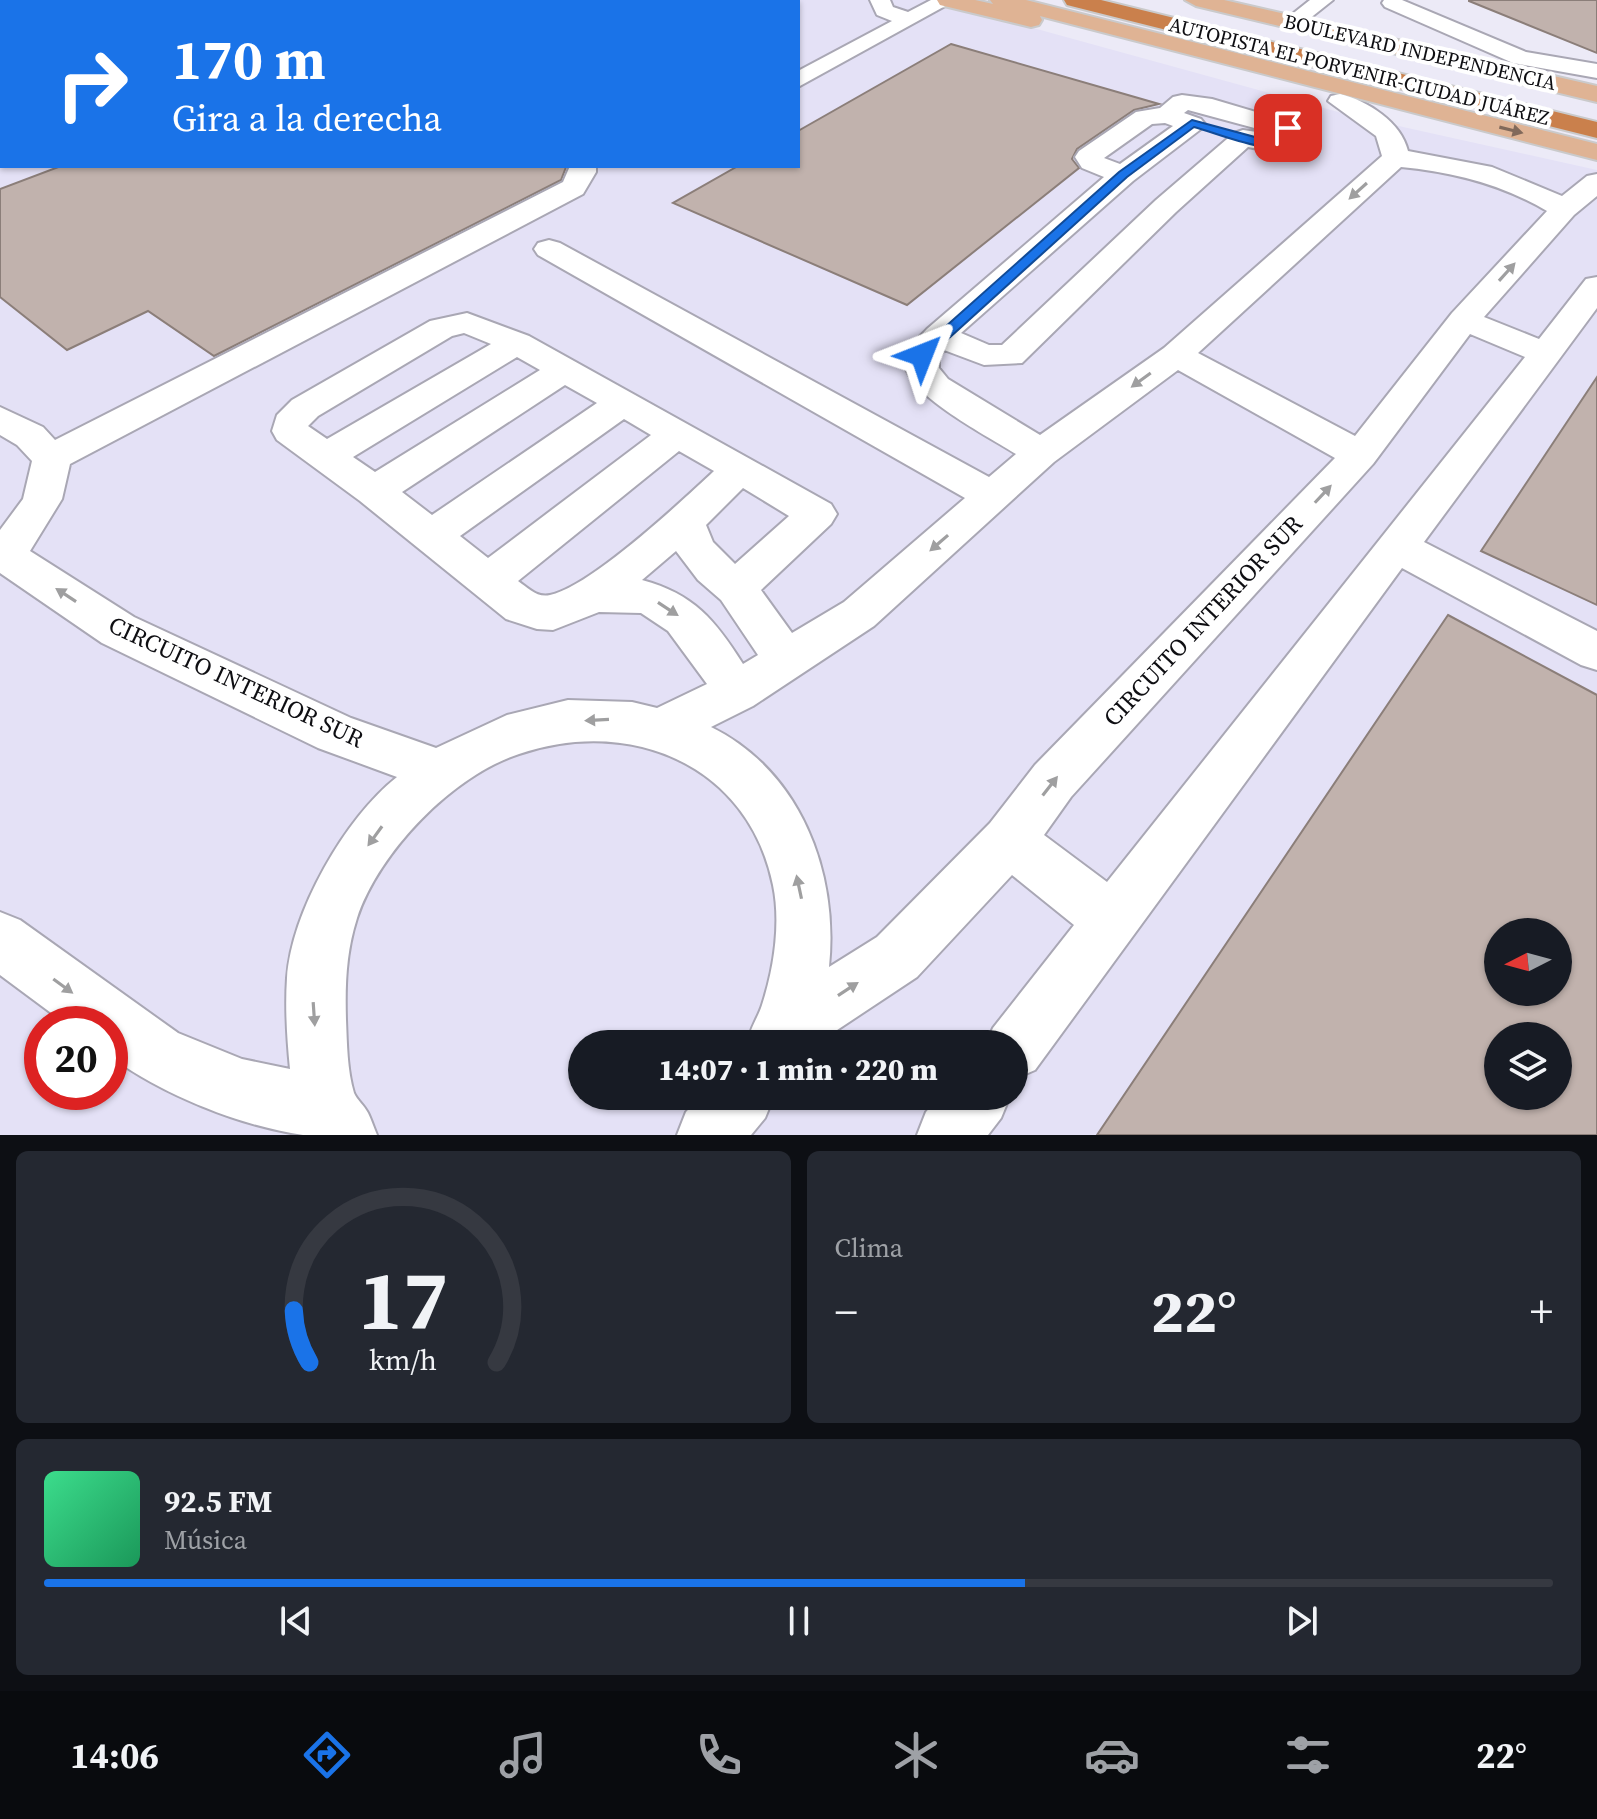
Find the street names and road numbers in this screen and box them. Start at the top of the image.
street label: BOULEVARD INDEPENDENCIA [1281,7,1560,97]
street label: AUTOPISTA EL PORVENIR-CIUDAD JUÁREZ [1166,10,1552,132]
street label: CIRCUITO INTERIOR SUR [1096,507,1310,734]
street label: CIRCUITO INTERIOR SUR [103,608,370,755]

